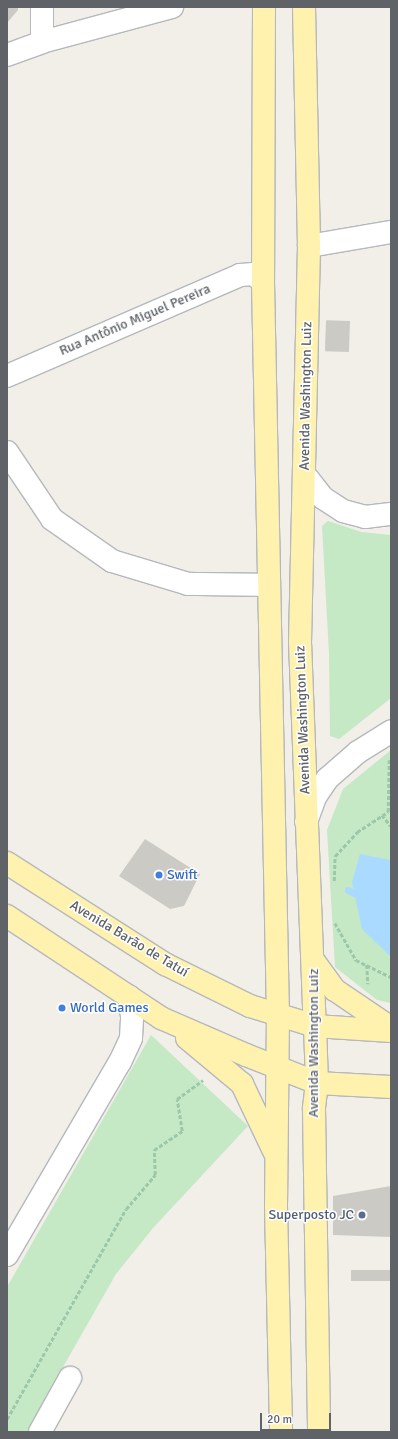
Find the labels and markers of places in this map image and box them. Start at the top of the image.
place label: Swift [167,867,198,883]
marker: Swift [154,870,164,880]
place label: World Games [70,1000,149,1016]
marker: World Games [57,1003,67,1013]
place label: Superposto JC [268,1207,354,1223]
marker: Superposto JC [357,1210,367,1220]

